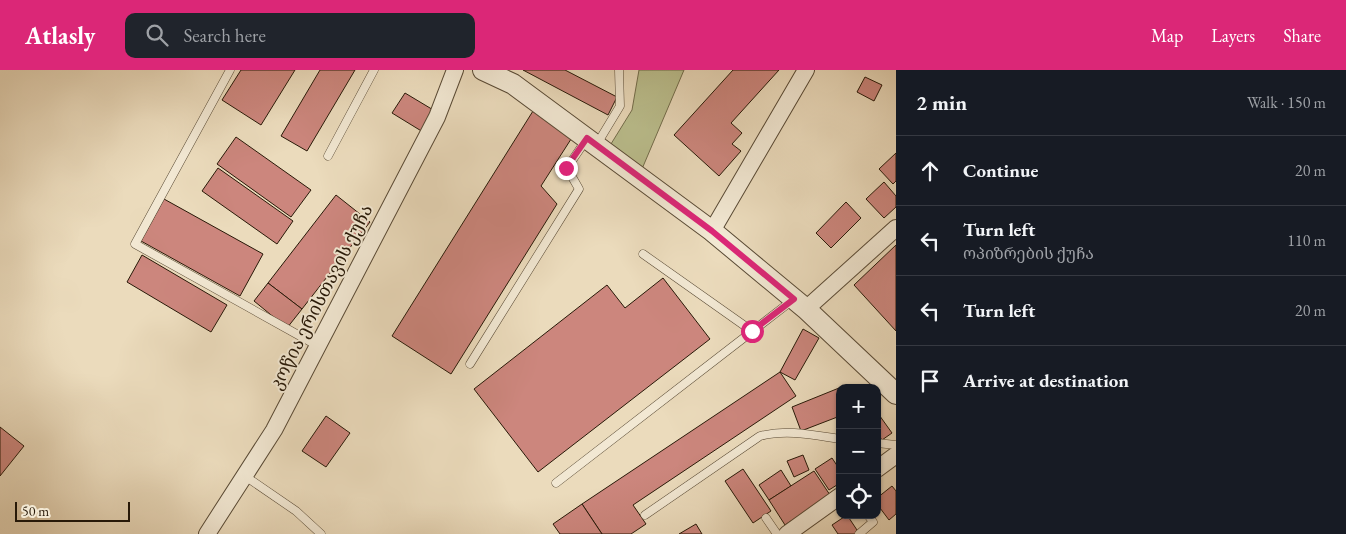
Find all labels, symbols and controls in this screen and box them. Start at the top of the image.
search box [125,13,475,58]
text: Atlasly [25,20,95,51]
icon: search [143,21,171,49]
text: Search here [183,23,266,48]
text: Map [1151,24,1183,47]
text: Layers [1211,24,1255,47]
text: Share [1283,24,1321,47]
text: 2 min [916,89,967,116]
text: Walk · 150 m [1247,92,1326,113]
route end [555,157,578,180]
icon: ahead [916,157,944,185]
text: Continue [963,158,1038,183]
text: 20 m [1295,160,1326,181]
street label: კოწია ერისთავის ქუჩა [264,200,377,393]
text: Turn left [963,217,1035,242]
icon: left [916,227,944,255]
text: 110 m [1287,230,1326,251]
text: ოპიზრების ქუჩა [963,243,1094,264]
icon: left [916,297,944,325]
text: Turn left [963,298,1035,323]
text: 20 m [1295,300,1326,321]
route start [741,320,764,343]
icon: arrive [916,367,944,395]
text: Arrive at destination [963,368,1129,393]
map controls [836,384,881,519]
button: + [836,384,881,429]
button: − [836,429,881,474]
button: locate [836,474,881,519]
scale bar [15,499,130,522]
text: 50 m [22,502,49,520]

